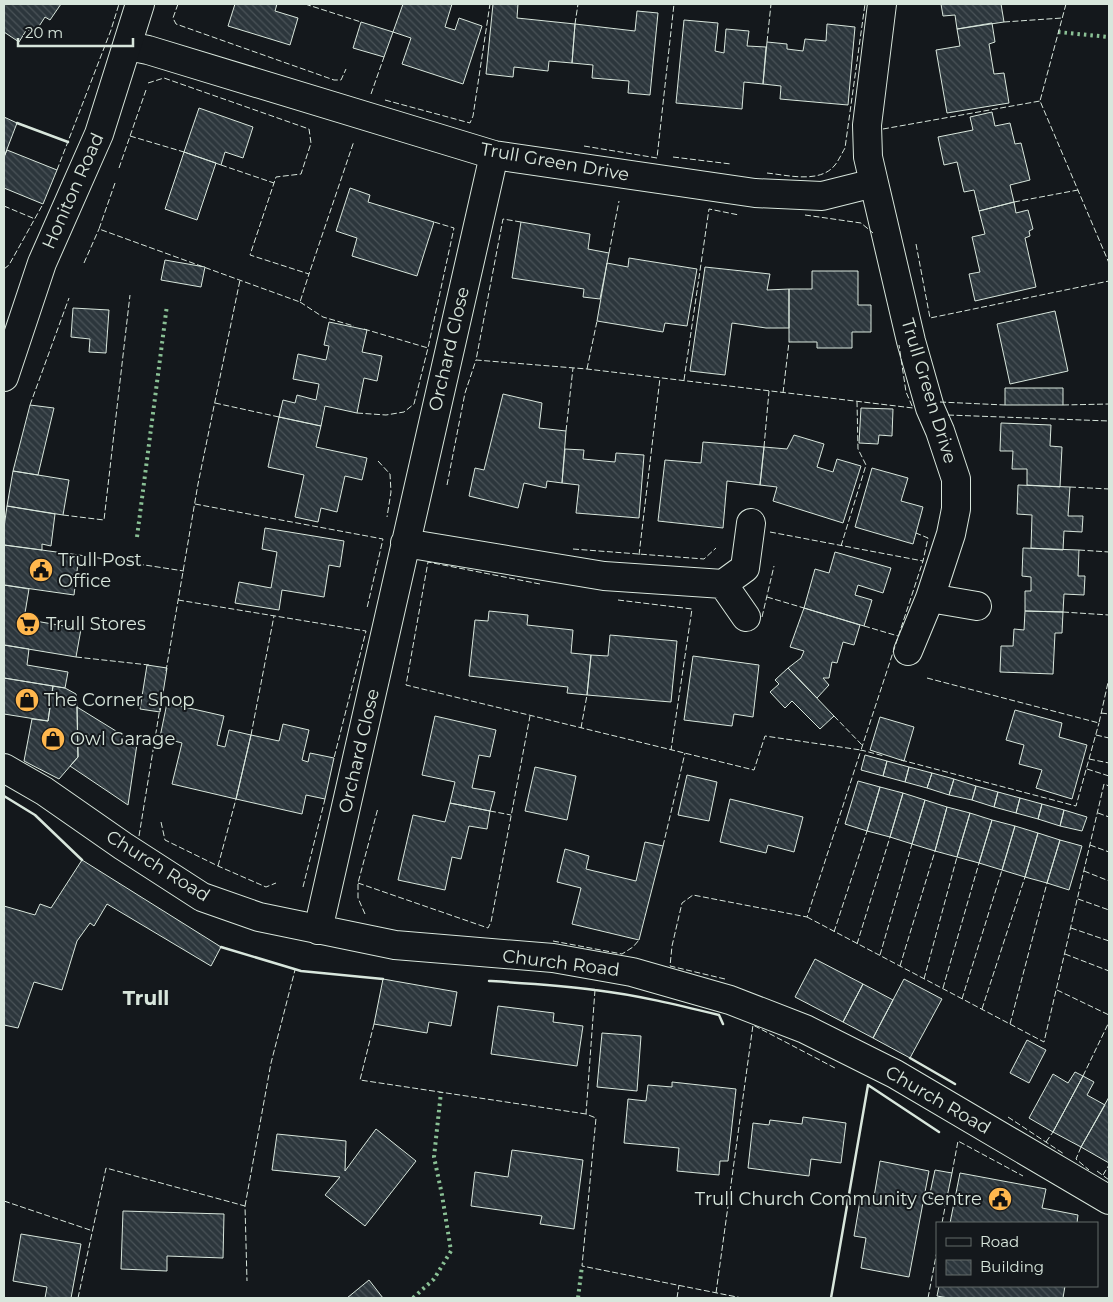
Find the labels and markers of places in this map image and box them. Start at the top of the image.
place label: Trull Post Office [58,549,142,592]
public building icon: Trull Post Office [28,557,54,583]
supermarket icon: Trull Stores [15,611,41,637]
place label: Trull Stores [46,613,146,635]
shop icon: The Corner Shop [14,687,40,713]
place label: The Corner Shop [44,689,195,711]
shop icon: Owl Garage [40,726,66,752]
place label: Owl Garage [70,728,175,750]
public building icon: Trull Church Community Centre [987,1186,1013,1212]
place label: Trull Church Community Centre [695,1188,982,1210]

